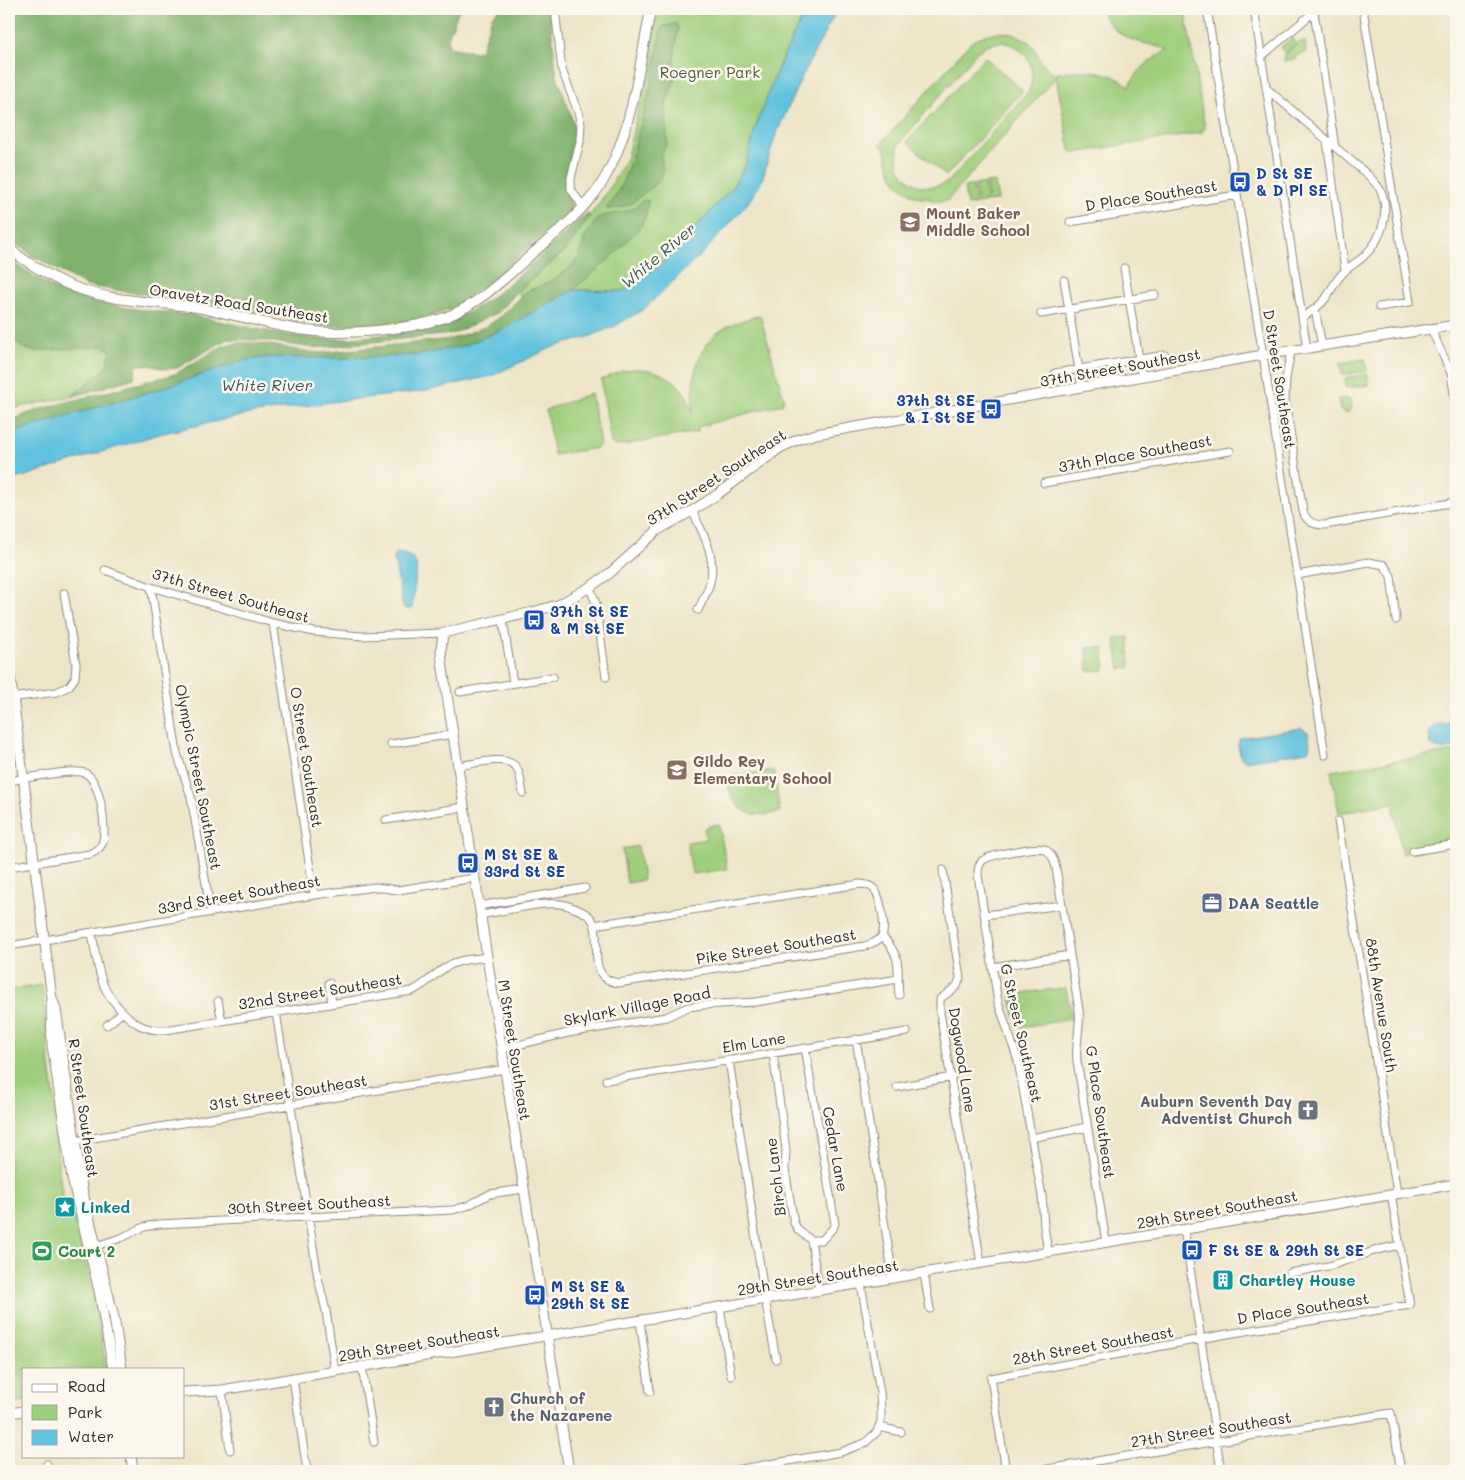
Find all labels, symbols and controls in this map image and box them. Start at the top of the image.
park label: Roegner Park [660,62,760,82]
place label: D St SE & D Pl SE [1256,163,1327,200]
bus stop icon: D St SE & D Pl SE [1228,170,1252,194]
street label: D Place Southeast [1084,175,1218,215]
place label: Mount Baker Middle School [926,203,1030,240]
school or university icon: Mount Baker Middle School [898,210,922,234]
water label: White River [616,218,700,292]
street label: Oravetz Road Southeast [148,279,330,327]
street label: D Street Southeast [1259,308,1301,450]
street label: 37th Street Southeast [1038,343,1202,391]
water label: White River [221,374,313,395]
place label: 37th St SE & I St SE [896,390,975,427]
bus stop icon: 37th St SE & I St SE [979,397,1003,421]
street label: 37th Street Southeast [642,424,790,530]
street label: 37th Place Southeast [1057,430,1213,476]
street label: 37th Street Southeast [150,563,312,627]
place label: 37th St SE & M St SE [550,601,629,638]
bus stop icon: 37th St SE & M St SE [522,608,546,632]
street label: Olympic Street Southeast [171,683,227,871]
street label: O Street Southeast [286,685,328,829]
place label: Gildo Rey Elementary School [693,751,832,788]
school or university icon: Gildo Rey Elementary School [665,758,689,782]
place label: M St SE & 33rd St SE [484,844,565,881]
bus stop icon: M St SE & 33rd St SE [456,851,480,875]
street label: 33rd Street Southeast [156,870,322,918]
office icon: DAA Seattle [1200,891,1224,915]
place label: DAA Seattle [1228,893,1319,913]
street label: Pike Street Southeast [695,923,857,969]
street label: 88th Avenue South [1362,937,1402,1073]
street label: G Street Southeast [996,962,1048,1104]
street label: 32nd Street Southeast [237,968,403,1014]
street label: M Street Southeast [494,978,536,1122]
street label: Skylark Village Road [562,982,712,1030]
street label: Dogwood Lane [945,1006,981,1114]
street label: Elm Lane [721,1027,787,1057]
street label: R Street Southeast [64,1037,104,1179]
street label: G Place Southeast [1082,1044,1120,1180]
street label: 31st Street Southeast [207,1070,369,1114]
place label: Auburn Seventh Day Adventist Church [1140,1091,1292,1128]
church icon: Auburn Seventh Day Adventist Church [1296,1098,1320,1122]
street label: Cedar Lane [819,1105,853,1193]
street label: Birch Lane [760,1137,790,1217]
street label: 29th Street Southeast [1135,1185,1299,1233]
street label: 30th Street Southeast [227,1190,391,1218]
place icon: Linked [53,1195,77,1219]
place label: Linked [81,1197,130,1217]
bus stop icon: F St SE & 29th St SE [1180,1238,1204,1262]
sports icon: Court 2 [30,1239,54,1263]
place label: F St SE & 29th St SE [1208,1240,1364,1260]
place label: Court 2 [58,1241,115,1261]
street label: 29th Street Southeast [736,1254,900,1300]
building icon: Chartley House [1211,1268,1235,1292]
place label: Chartley House [1239,1270,1355,1290]
place label: M St SE & 29th St SE [551,1276,630,1313]
bus stop icon: M St SE & 29th St SE [523,1283,547,1307]
street label: D Place Southeast [1236,1288,1370,1328]
street label: 29th Street Southeast [337,1320,501,1366]
street label: 28th Street Southeast [1011,1321,1175,1369]
legend [22,1368,185,1458]
text: Road [68,1376,105,1396]
place label: Church of the Nazarene [510,1388,612,1425]
church icon: Church of the Nazarene [482,1395,506,1419]
text: Park [68,1402,102,1422]
street label: 27th Street Southeast [1129,1406,1293,1452]
text: Water [68,1426,114,1446]

